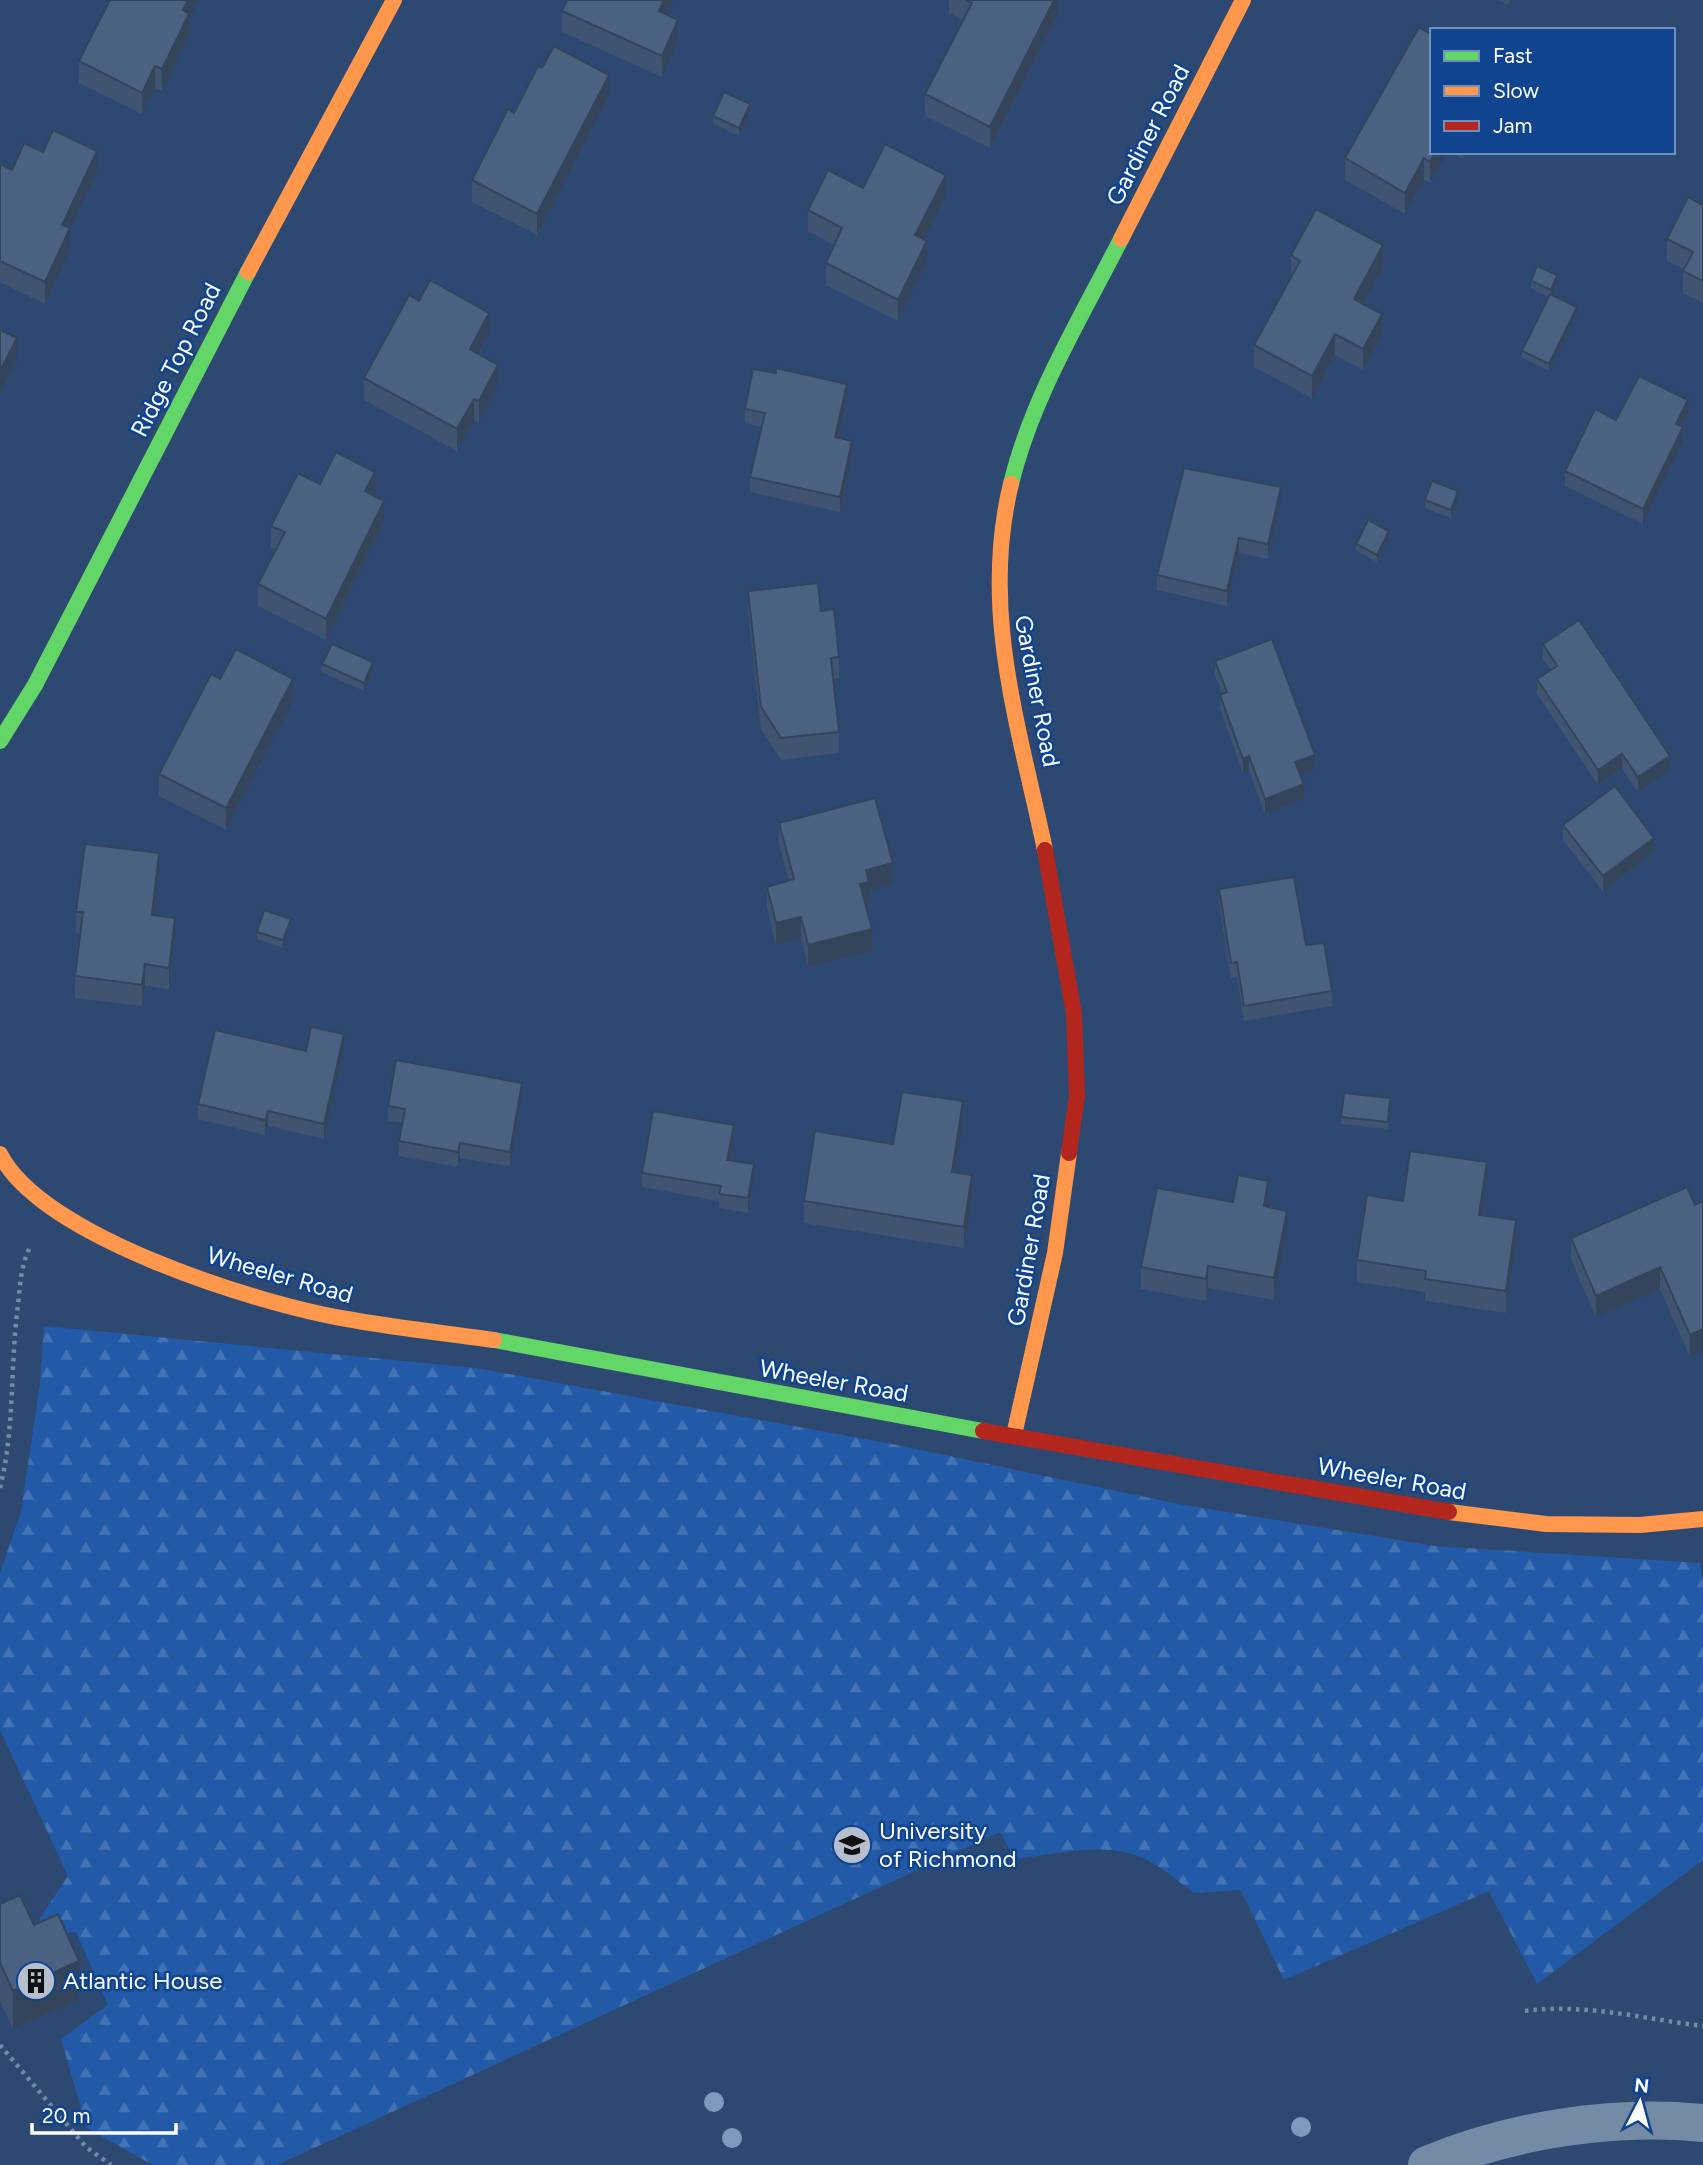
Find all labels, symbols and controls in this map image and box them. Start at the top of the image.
legend [1430,28,1675,154]
text: Fast [1493,43,1533,68]
street label: Gardiner Road [1100,60,1195,210]
text: Slow [1493,78,1539,103]
text: Jam [1493,113,1532,138]
street label: Ridge Top Road [124,278,227,442]
street label: Gardiner Road [1009,613,1066,769]
street label: Gardiner Road [1001,1172,1056,1328]
street label: Wheeler Road [204,1240,356,1309]
street label: Wheeler Road [758,1353,911,1408]
street label: Wheeler Road [1316,1451,1469,1506]
place label: University of Richmond [879,1816,1016,1873]
school or university icon: University of Richmond [831,1824,873,1866]
building icon: Atlantic House [15,1960,57,2002]
place label: Atlantic House [63,1966,222,1995]
north arrow [1605,2067,1675,2137]
text: N [1633,2073,1650,2098]
scale bar [32,2092,175,2136]
text: 20 m [42,2103,90,2128]

